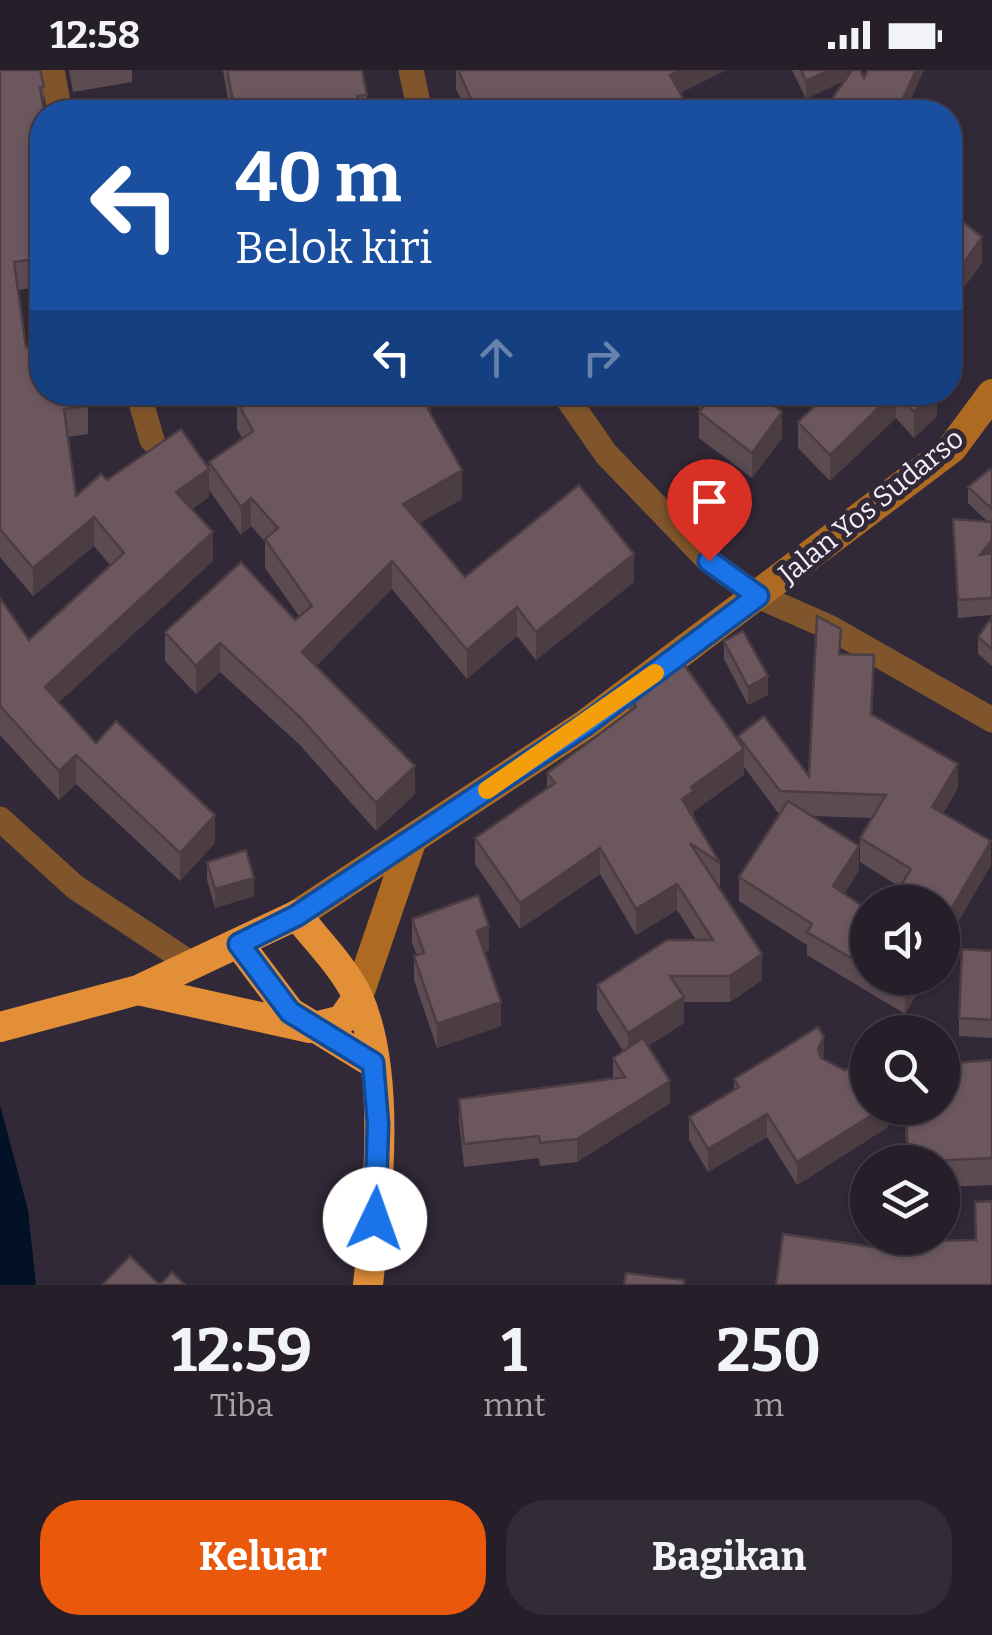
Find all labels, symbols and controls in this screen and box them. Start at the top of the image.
text: 12:58 [50,12,140,58]
text: 40 m [235,136,401,220]
icon: left [70,140,200,270]
text: Belok kiri [235,221,432,275]
icon: left [364,330,419,385]
icon: ahead [469,330,524,385]
icon: right [574,330,629,385]
street label: Jalan Yos Sudarso [771,421,970,591]
pin [667,459,752,562]
icon: arrive [682,474,737,529]
map controls [850,885,960,1255]
button: sound [850,885,960,995]
button: search [850,1015,960,1125]
button: layers [850,1145,960,1255]
position arrow [323,1167,427,1271]
text: 12:59 [171,1315,312,1387]
text: 1 [501,1315,527,1387]
text: 250 [716,1315,821,1387]
text: Tiba [210,1386,273,1424]
text: mnt [483,1386,546,1424]
text: m [753,1386,784,1424]
button: Keluar [40,1500,486,1615]
button: Bagikan [506,1500,952,1615]

